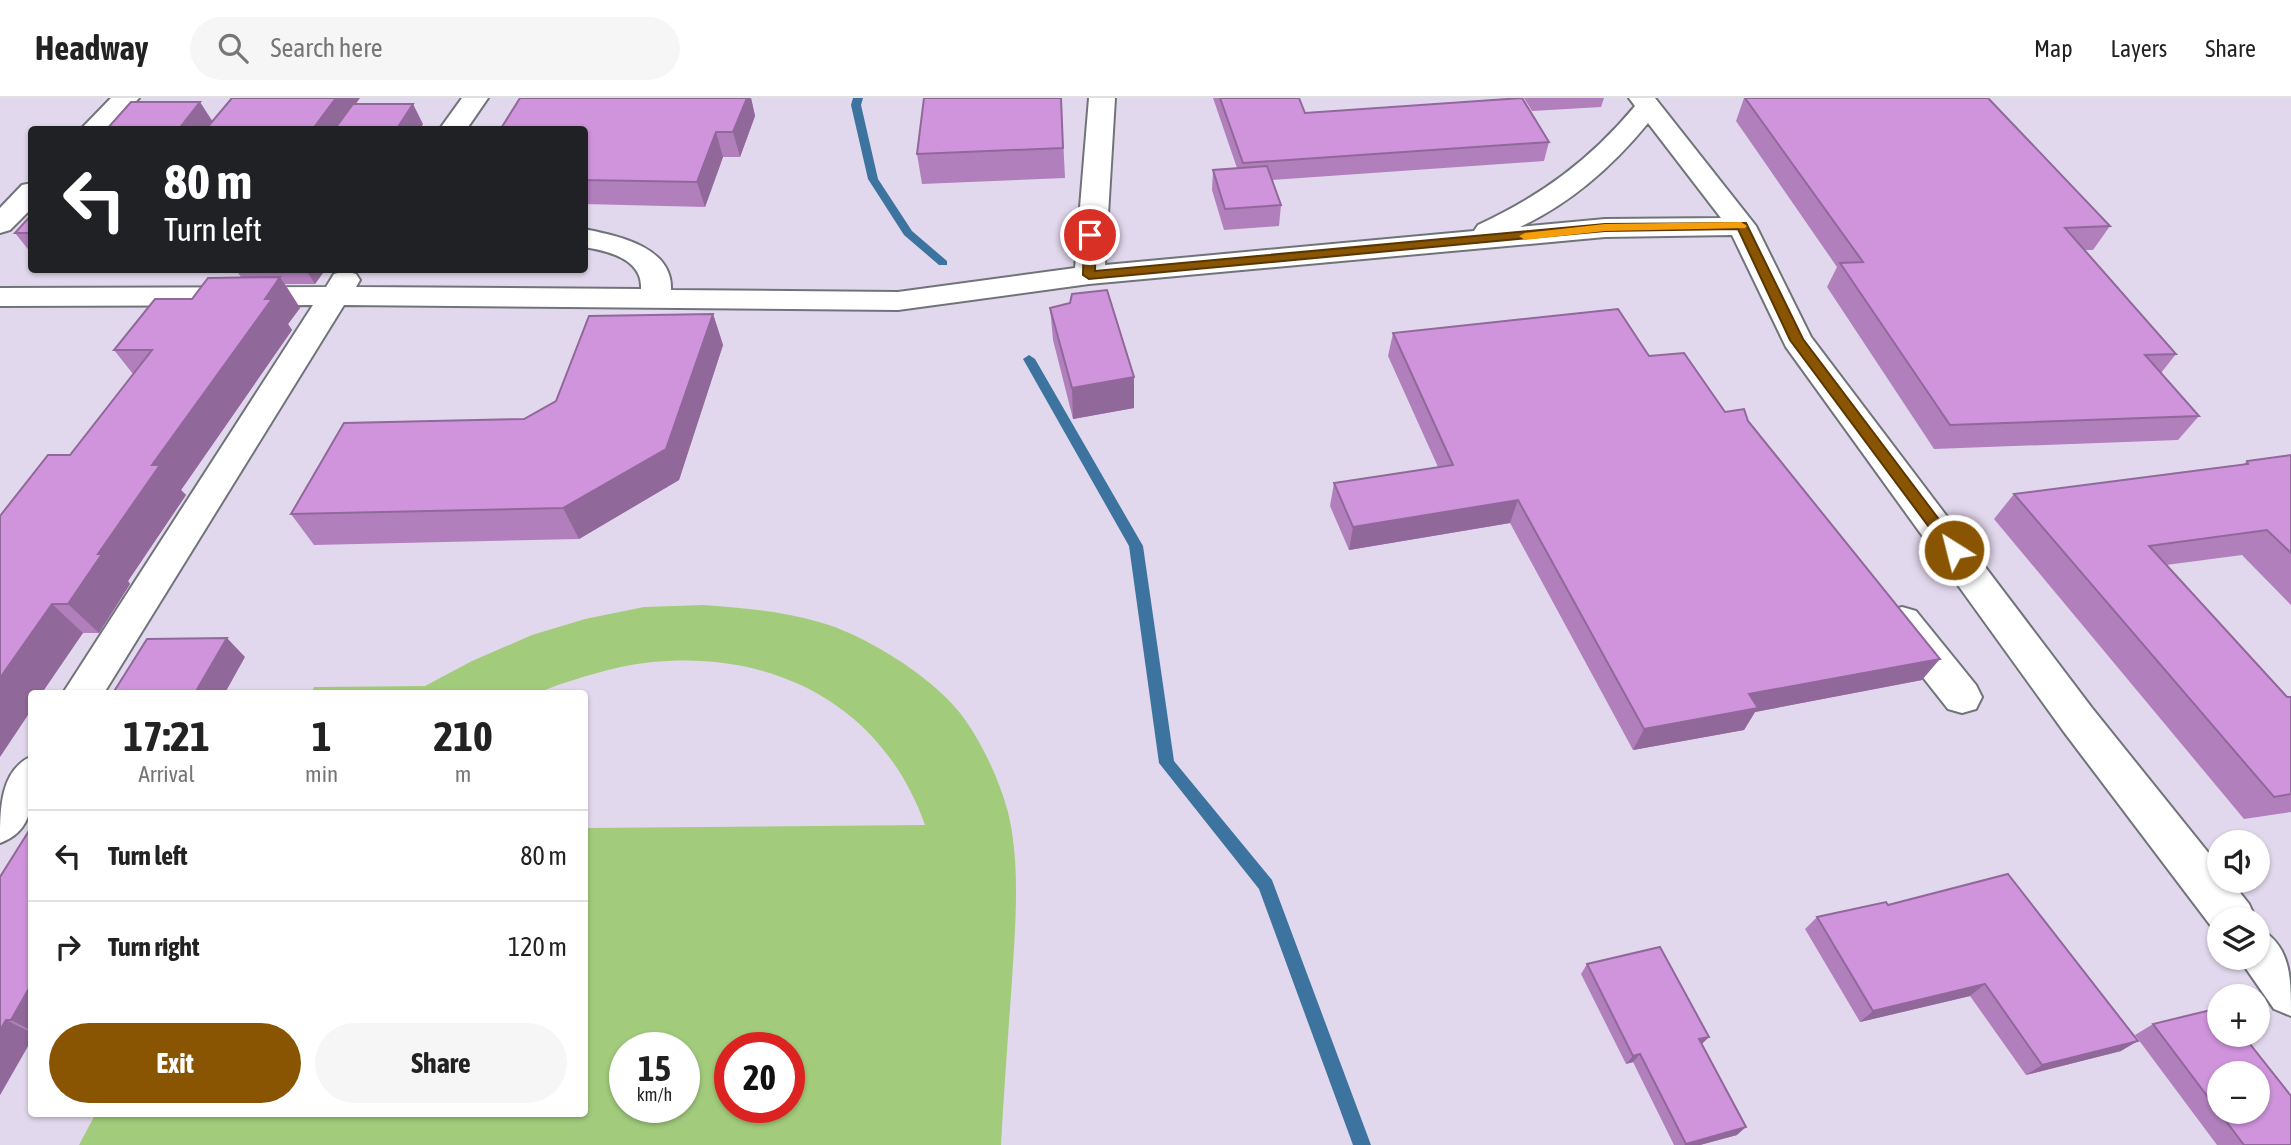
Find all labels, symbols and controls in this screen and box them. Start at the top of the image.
search box [190,17,680,80]
text: Headway [35,29,148,67]
icon: search [214,29,252,67]
text: Search here [270,33,383,63]
text: Map [2034,35,2073,62]
text: Layers [2111,35,2167,62]
text: Share [2205,35,2256,62]
text: 80 m [164,153,252,209]
icon: left [49,154,140,245]
pin [1060,205,1120,265]
text: Turn left [164,211,262,248]
icon: arrive [1071,216,1109,254]
position arrow [1917,513,1991,587]
text: 17:21 [123,712,210,760]
text: 1 [312,712,331,760]
text: 210 [433,712,493,760]
text: Arrival [138,761,195,787]
text: min [305,761,338,787]
text: m [455,761,471,787]
map controls [2207,830,2270,1124]
button: sound [2207,830,2270,893]
icon: left [49,837,87,875]
text: Turn left [108,841,188,871]
text: 80 m [520,841,567,871]
button: layers [2207,907,2270,970]
icon: right [49,928,87,966]
text: Turn right [108,932,199,962]
text: 120 m [508,932,567,962]
button: + [2207,984,2270,1047]
button: Exit [49,1023,301,1103]
button: Share [315,1023,567,1103]
speed limit sign: 20 [714,1032,805,1123]
text: 15 [638,1048,671,1088]
button: − [2207,1061,2270,1124]
text: km/h [637,1084,672,1105]

